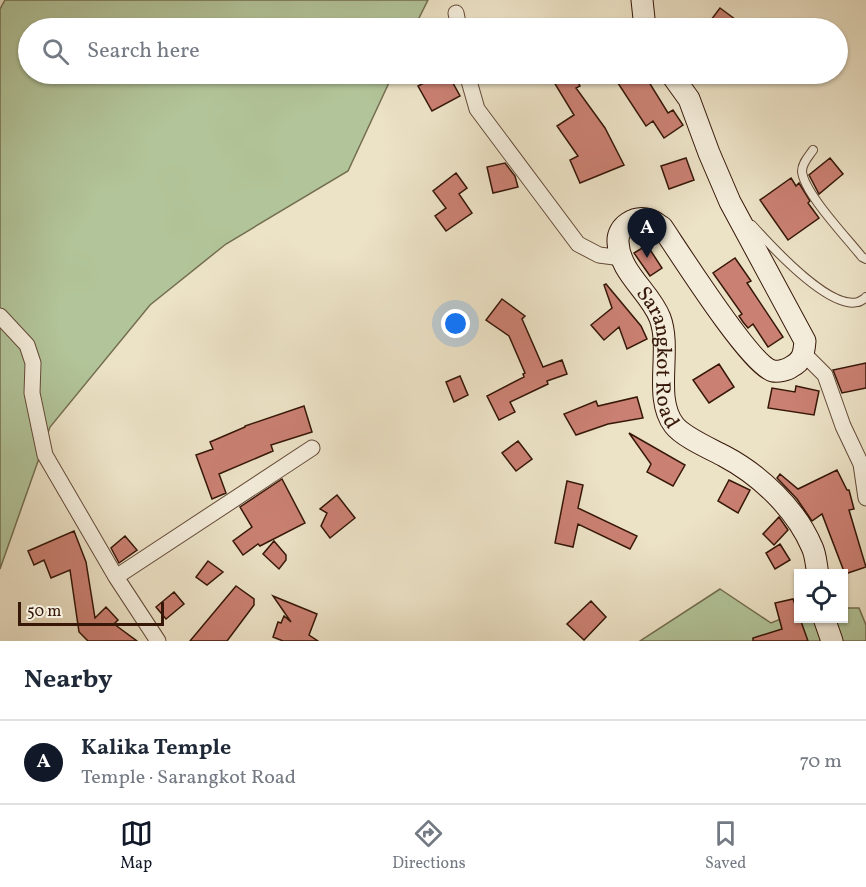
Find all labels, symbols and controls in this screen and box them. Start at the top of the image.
search box [18,18,848,84]
icon: search [39,35,72,68]
text: Search here [87,36,200,67]
pin: A [628,208,666,258]
street label: Sarangkot Road [629,281,686,435]
your location [441,309,470,338]
map controls [794,569,848,623]
button: locate [794,569,848,623]
scale bar [18,599,164,626]
text: 50 m [27,601,61,623]
text: Nearby [24,662,113,698]
text: Kalika Temple [81,733,231,764]
text: A [36,748,51,776]
text: 70 m [799,748,842,776]
text: Temple · Sarangkot Road [81,764,296,792]
tab: Map [120,817,153,875]
tab: Directions [392,817,466,875]
tab: Saved [705,817,746,875]

